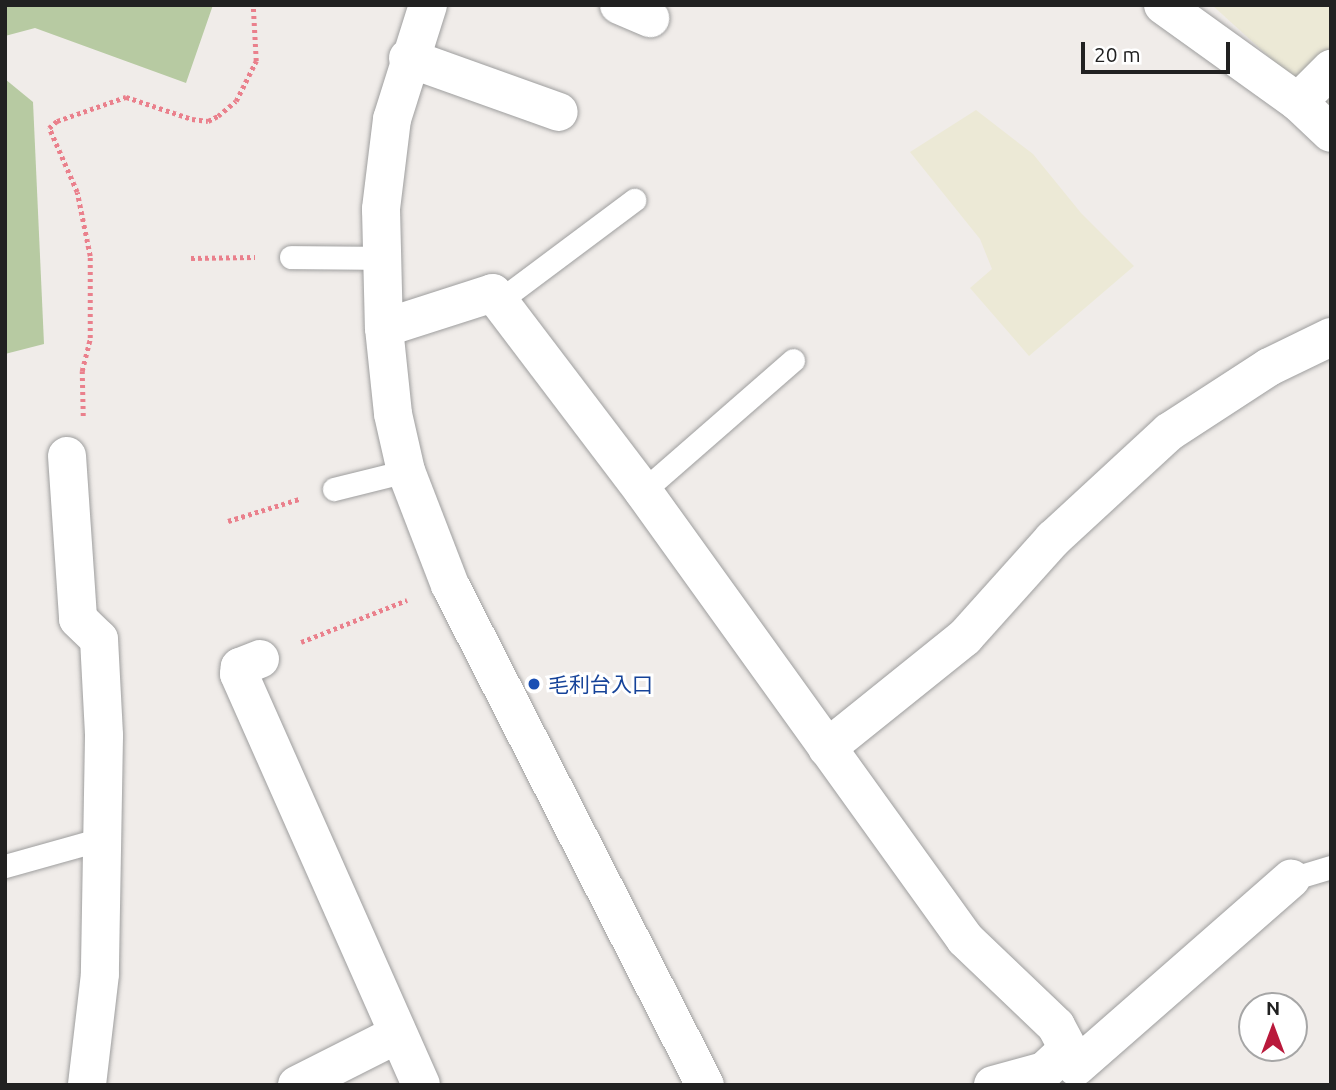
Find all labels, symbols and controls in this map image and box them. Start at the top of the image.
scale bar [1084,28,1233,72]
text: 20 m [1094,42,1141,66]
place label: 毛利台入口 [548,671,653,697]
marker: 毛利台入口 [526,676,542,692]
north arrow [1238,992,1308,1062]
text: N [1266,997,1280,1019]

